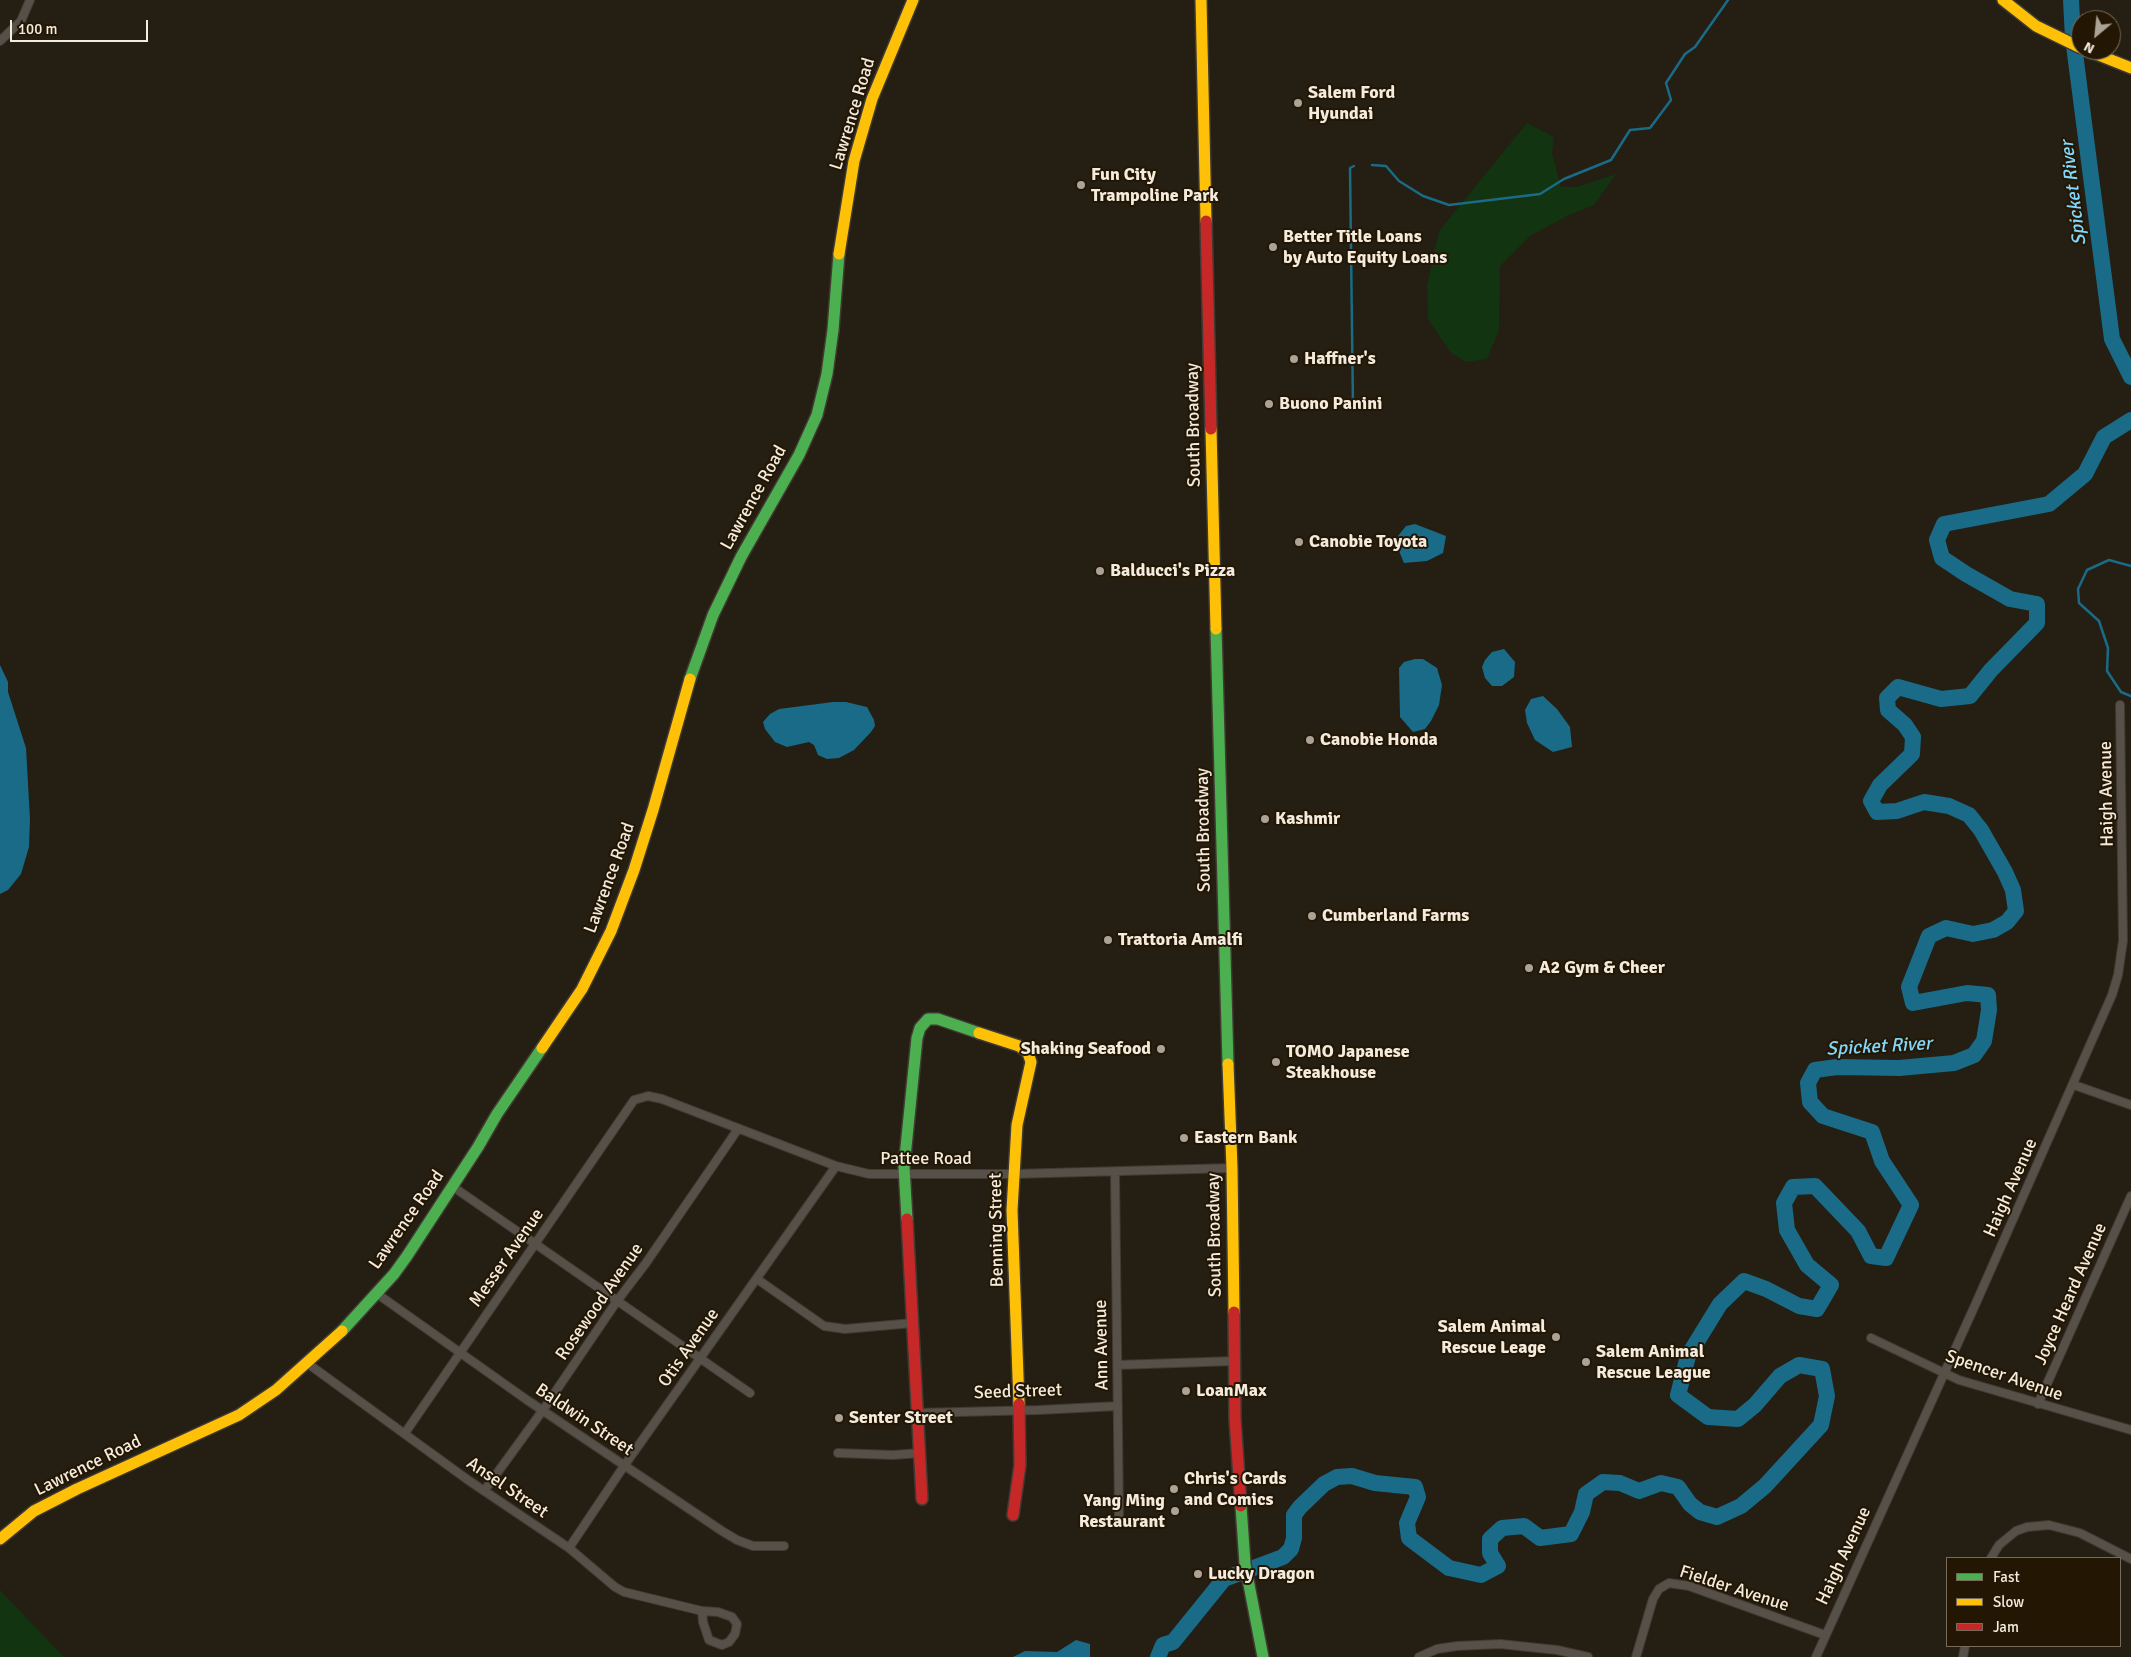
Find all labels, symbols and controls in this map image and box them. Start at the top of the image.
scale bar [12,10,150,42]
north arrow [2071,10,2121,60]
text: 100 m [18,20,58,38]
text: N [2081,38,2097,58]
street label: Lawrence Road [826,55,880,173]
place label: Salem Ford Hyundai [1308,82,1395,125]
marker: Salem Ford Hyundai [1292,97,1304,109]
water label: Spicket River [2056,139,2092,247]
place label: Fun City Trampoline Park [1091,164,1219,206]
marker: Fun City Trampoline Park [1075,179,1087,191]
place label: Better Title Loans by Auto Equity Loans [1283,226,1447,268]
marker: Better Title Loans by Auto Equity Loans [1267,241,1279,253]
place label: Haffner's [1304,348,1376,370]
marker: Haffner's [1288,353,1300,365]
street label: South Broadway [1182,363,1206,487]
place label: Buono Panini [1279,393,1382,415]
marker: Buono Panini [1263,398,1275,410]
street label: Lawrence Road [716,442,792,554]
place label: Canobie Toyota [1309,531,1427,553]
marker: Canobie Toyota [1293,536,1305,548]
place label: Balducci's Pizza [1110,560,1235,582]
marker: Balducci's Pizza [1094,565,1106,577]
place label: Canobie Honda [1320,729,1438,751]
marker: Canobie Honda [1304,734,1316,746]
street label: Haigh Avenue [2095,741,2119,847]
street label: South Broadway [1192,768,1216,892]
place label: Kashmir [1275,808,1340,830]
marker: Kashmir [1259,813,1271,825]
street label: Lawrence Road [580,820,640,936]
place label: Cumberland Farms [1322,905,1469,927]
marker: Cumberland Farms [1306,910,1318,922]
place label: Trattoria Amalfi [1118,929,1243,951]
marker: Trattoria Amalfi [1102,934,1114,946]
place label: A2 Gym & Cheer [1539,957,1665,979]
marker: A2 Gym & Cheer [1523,962,1535,974]
water label: Spicket River [1826,1033,1932,1061]
place label: Shaking Seafood [1021,1038,1151,1060]
place label: TOMO Japanese Steakhouse [1286,1041,1410,1084]
marker: Shaking Seafood [1155,1043,1167,1055]
marker: TOMO Japanese Steakhouse [1270,1056,1282,1068]
place label: Eastern Bank [1194,1127,1297,1149]
marker: Eastern Bank [1178,1132,1190,1144]
street label: Haigh Avenue [1980,1135,2042,1241]
street label: Pattee Road [880,1148,972,1170]
street label: Lawrence Road [365,1166,449,1274]
street label: Benning Street [985,1173,1009,1287]
street label: South Broadway [1203,1173,1227,1297]
street label: Messer Avenue [465,1205,549,1311]
street label: Joyce Heard Avenue [2030,1220,2112,1368]
street label: Rosewood Avenue [552,1239,648,1365]
street label: Ann Avenue [1090,1299,1114,1391]
street label: Otis Avenue [654,1304,724,1392]
place label: Salem Animal Rescue Leage [1438,1316,1546,1358]
marker: Salem Animal Rescue Leage [1550,1331,1562,1343]
place label: Salem Animal Rescue League [1596,1341,1711,1384]
street label: Spencer Avenue [1943,1346,2065,1406]
marker: Salem Animal Rescue League [1580,1356,1592,1368]
street label: Baldwin Street [531,1379,637,1461]
street label: Seed Street [973,1380,1063,1404]
place label: LoanMax [1196,1380,1267,1402]
marker: LoanMax [1180,1385,1192,1397]
place label: Senter Street [849,1407,953,1429]
marker: Senter Street [833,1412,845,1424]
street label: Lawrence Road [31,1431,145,1501]
street label: Ansel Street [462,1453,552,1523]
place label: Chris's Cards and Comics [1184,1468,1286,1510]
marker: Chris's Cards and Comics [1168,1483,1180,1495]
place label: Yang Ming Restaurant [1079,1490,1165,1532]
street label: Haigh Avenue [1812,1504,1876,1608]
marker: Yang Ming Restaurant [1169,1505,1181,1517]
legend [1946,1557,2121,1647]
street label: Fielder Avenue [1677,1561,1791,1617]
place label: Lucky Dragon [1208,1563,1315,1585]
marker: Lucky Dragon [1192,1568,1204,1580]
text: Fast [1993,1568,2020,1586]
text: Slow [1993,1593,2024,1611]
text: Jam [1993,1618,2019,1636]

